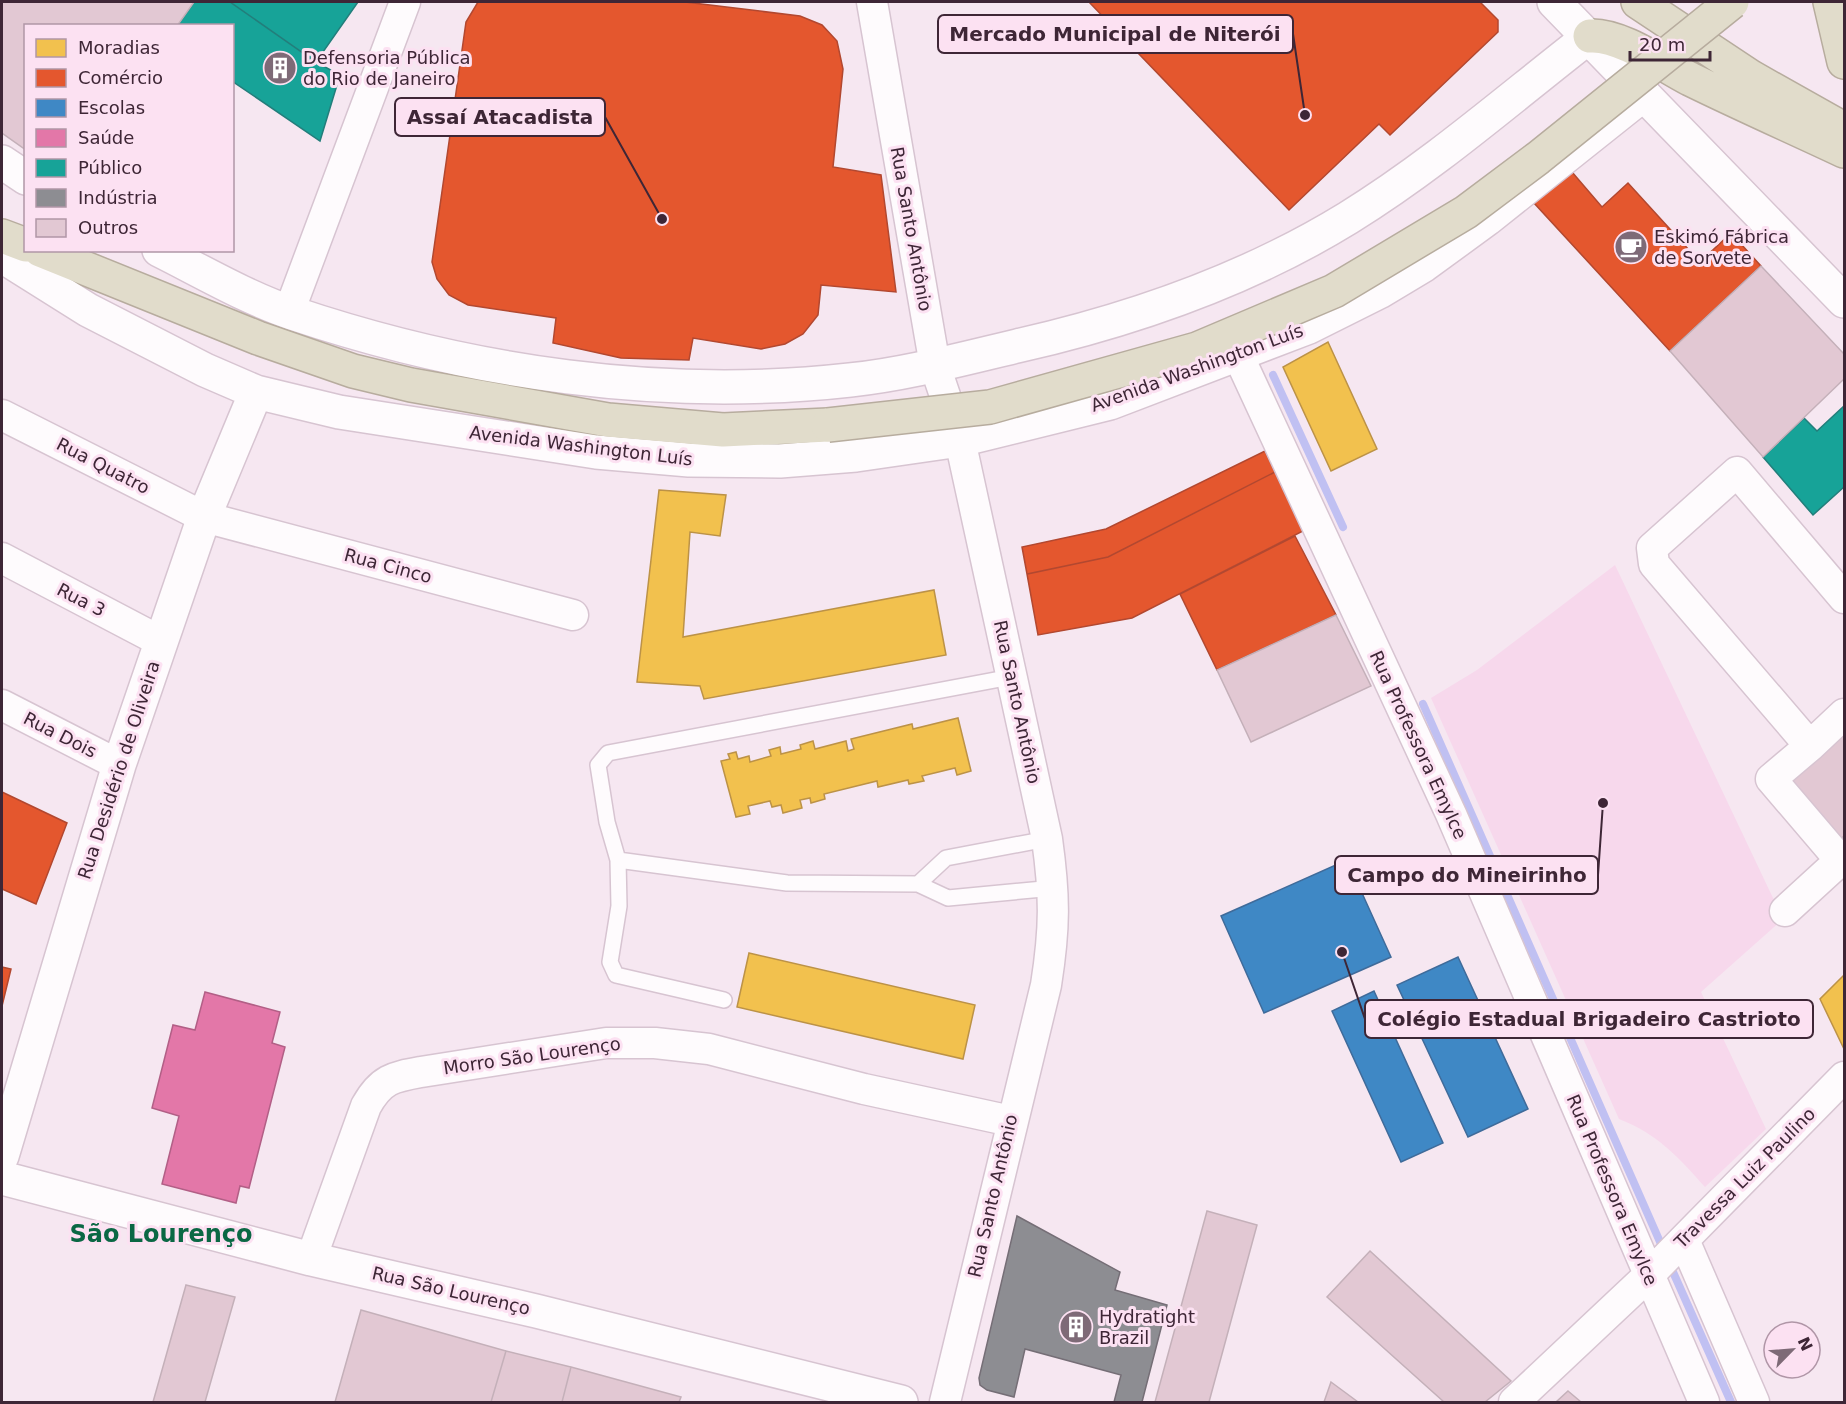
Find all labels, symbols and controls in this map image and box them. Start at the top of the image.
callout: Mercado Municipal de Niterói [938,15,1293,53]
text: Mercado Municipal de Niterói [949,22,1281,46]
legend [24,24,234,252]
scale bar [1630,24,1710,62]
text: 20 m [1639,34,1685,55]
text: Moradias [78,37,160,58]
place label: Defensoria Pública do Rio de Janeiro [303,47,471,89]
building icon: Defensoria Pública do Rio de Janeiro [262,50,298,86]
text: Comércio [78,67,163,88]
text: Escolas [78,97,145,118]
callout: Assaí Atacadista [395,98,605,136]
text: Assaí Atacadista [407,105,593,129]
text: Saúde [78,127,134,148]
street label: Rua Santo Antônio [887,145,936,313]
text: Público [78,157,142,178]
text: Indústria [78,187,157,208]
text: Outros [78,217,138,238]
place label: Eskimó Fábrica de Sorvete [1654,226,1789,268]
cafe icon: Eskimó Fábrica de Sorvete [1613,229,1649,265]
street label: Avenida Washington Luís [1088,319,1306,416]
street label: Avenida Washington Luís [468,421,694,470]
street label: Rua Quatro [53,433,153,498]
street label: Rua Cinco [342,544,434,587]
street label: Rua 3 [54,579,109,621]
street label: Rua Santo Antônio [990,618,1045,786]
street label: Rua Professora Emylce [1366,647,1471,842]
street label: Rua Desidério de Oliveira [73,658,164,882]
street label: Rua Dois [20,707,100,762]
callout: Campo do Mineirinho [1335,856,1598,894]
text: Campo do Mineirinho [1347,863,1587,887]
callout: Colégio Estadual Brigadeiro Castrioto [1365,1000,1813,1038]
text: Colégio Estadual Brigadeiro Castrioto [1377,1007,1801,1031]
street label: Morro São Lourenço [442,1033,622,1078]
street label: Rua Professora Emylce [1563,1091,1662,1288]
street label: Travessa Luiz Paulino [1669,1103,1819,1253]
street label: Rua Santo Antônio [964,1112,1021,1279]
district label: São Lourenço [69,1220,253,1248]
street label: Rua São Lourenço [370,1262,532,1319]
place label: Hydratight Brazil [1099,1306,1195,1348]
building icon: Hydratight Brazil [1058,1309,1094,1345]
north arrow [1762,1320,1822,1380]
text: N [1794,1334,1817,1354]

